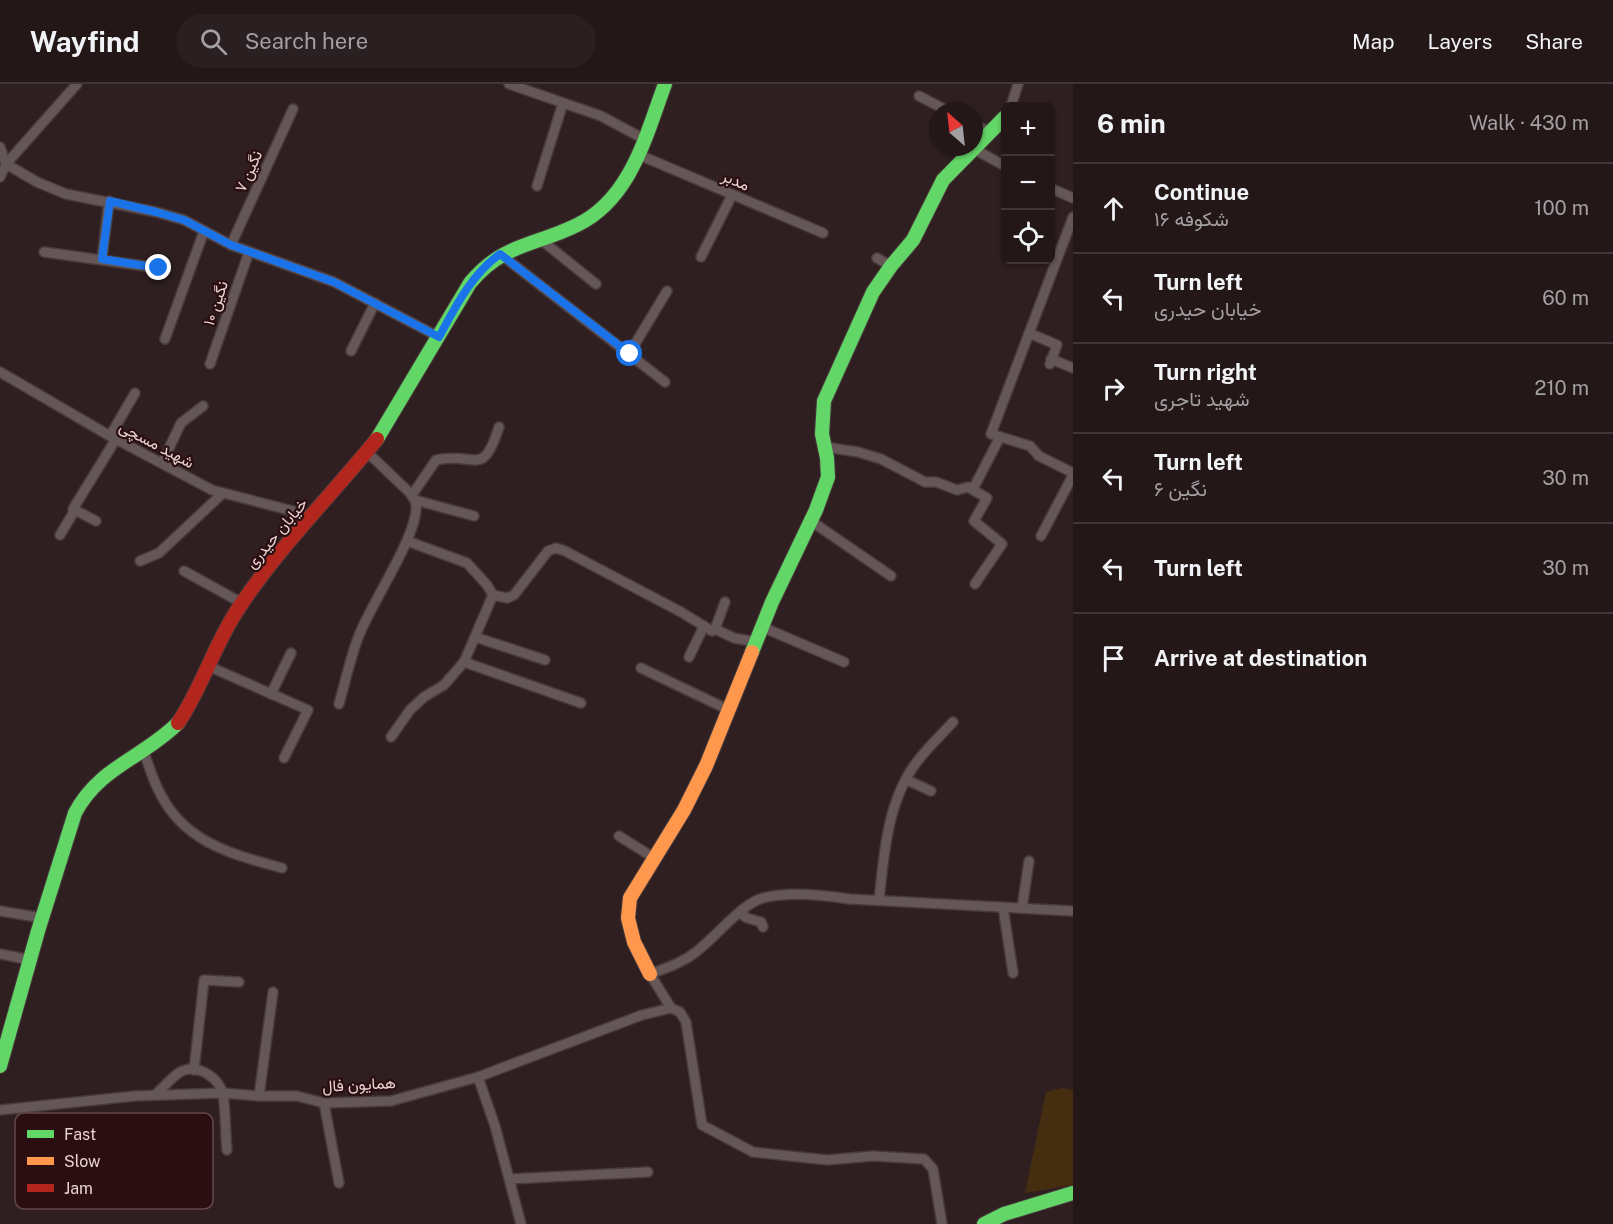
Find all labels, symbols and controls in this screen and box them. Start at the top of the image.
search box [176,14,596,68]
text: Wayfind [30,25,140,58]
icon: search [197,25,230,58]
text: Search here [245,28,368,54]
text: Map [1352,29,1395,54]
text: Layers [1428,29,1492,54]
text: Share [1525,29,1583,54]
north arrow [929,102,983,156]
map controls [1001,102,1055,264]
button: + [1001,102,1055,156]
text: 6 min [1097,108,1166,139]
text: Walk · 430 m [1469,111,1589,135]
street label: نگین ۷ [231,147,267,196]
button: − [1001,156,1055,210]
street label: مدبر [718,166,752,196]
text: Continue [1154,179,1249,205]
icon: ahead [1097,192,1130,225]
text: 100 m [1534,196,1589,220]
text: شکوفه ۱۶ [1154,207,1229,231]
button: locate [1001,210,1055,264]
route end [145,254,171,280]
text: Turn left [1154,269,1243,295]
street label: نگین ۱۰ [199,278,233,328]
icon: left [1097,282,1130,315]
text: 60 m [1542,286,1589,310]
text: خیابان حیدری [1154,297,1262,321]
route start [616,340,642,366]
text: Turn right [1154,359,1257,385]
icon: right [1097,372,1130,405]
text: 210 m [1535,376,1589,400]
text: شهید تاجری [1154,387,1250,411]
street label: شهید مسچی [115,417,197,474]
text: Turn left [1154,449,1243,475]
icon: left [1097,462,1130,495]
text: 30 m [1542,466,1589,490]
text: نگین ۶ [1154,477,1207,501]
street label: خیابان حیدری [241,494,312,573]
icon: left [1097,552,1130,585]
text: Turn left [1154,555,1243,581]
text: 30 m [1542,556,1589,580]
icon: arrive [1097,642,1130,675]
text: Arrive at destination [1154,645,1367,671]
street label: همایون فال [322,1073,396,1097]
legend [15,1113,213,1209]
text: Fast [64,1125,96,1144]
text: Slow [64,1152,101,1171]
text: Jam [64,1179,93,1198]

